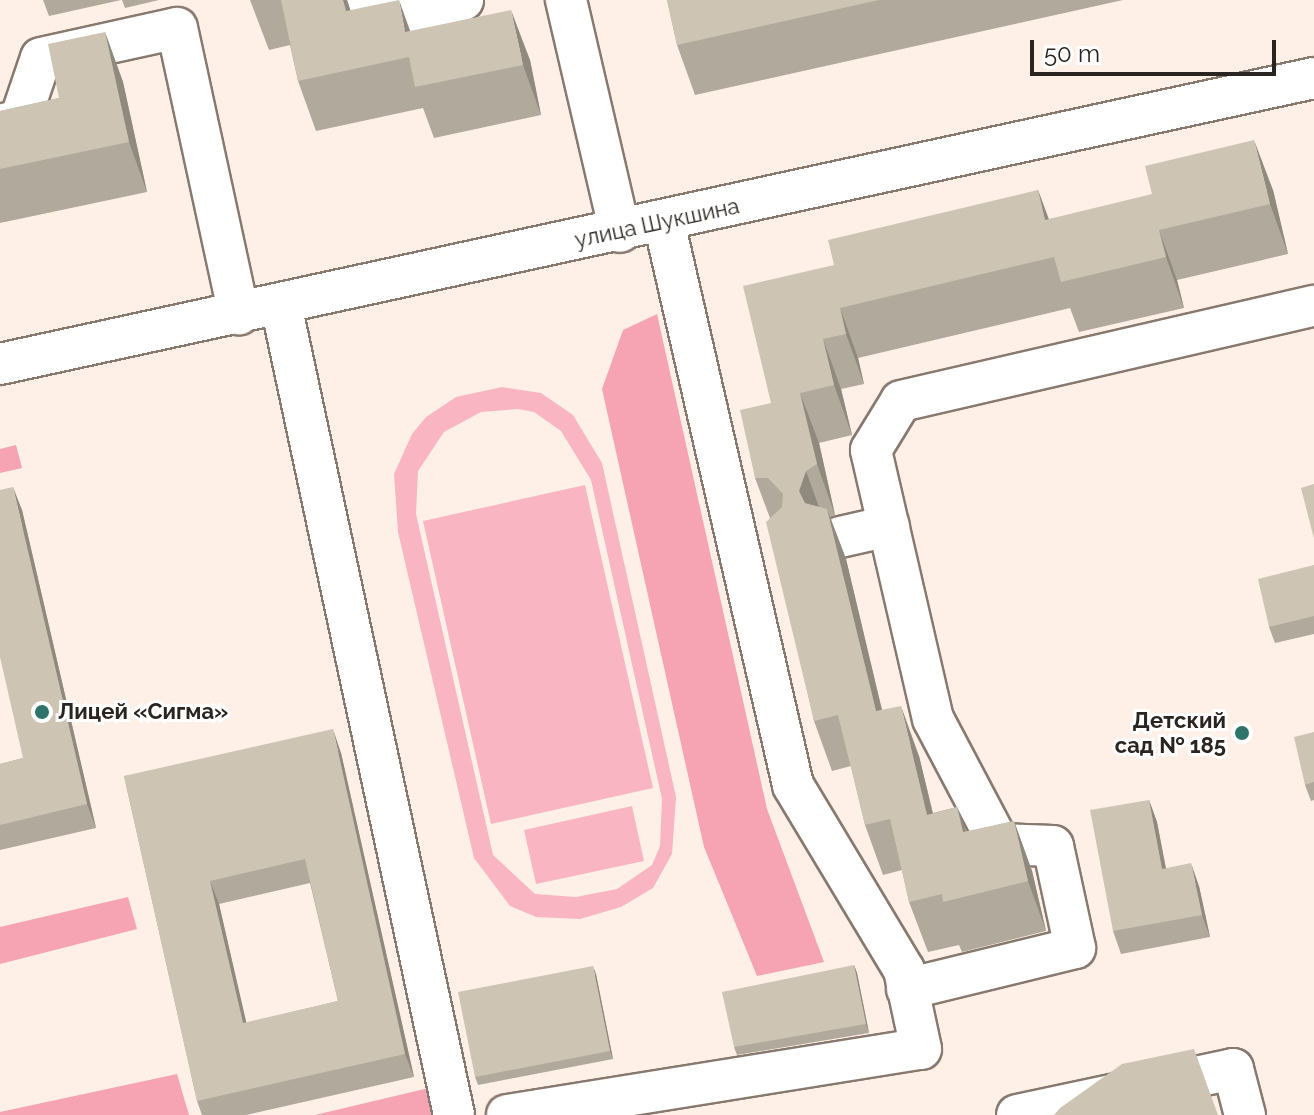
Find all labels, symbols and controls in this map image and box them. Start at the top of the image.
scale bar [1034,24,1280,74]
text: 50 m [1044,39,1100,68]
street label: улица Шукшина [572,193,742,253]
place label: Лицей «Сигма» [58,699,228,725]
marker: Лицей «Сигма» [33,703,51,721]
place label: Детский сад № 185 [1115,707,1226,758]
marker: Детский сад № 185 [1233,724,1251,742]

